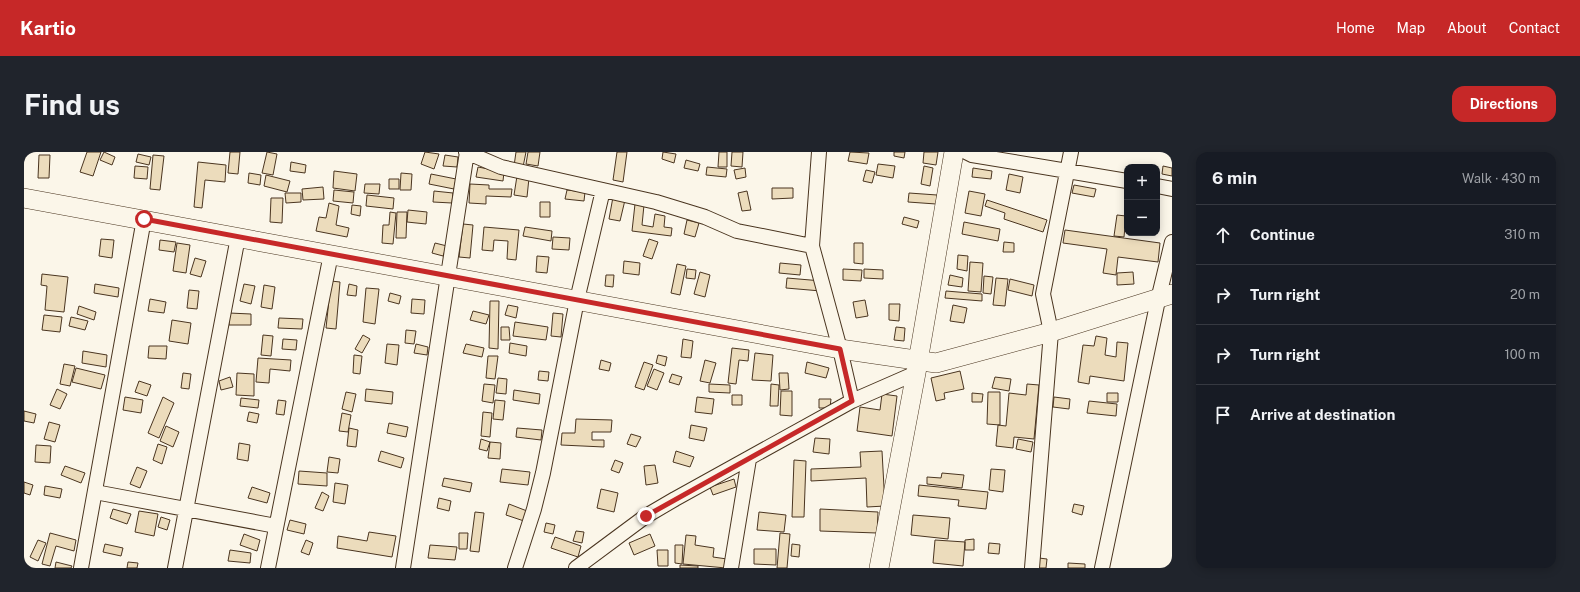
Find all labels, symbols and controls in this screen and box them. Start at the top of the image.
text: Kartio [20,17,76,39]
text: Home [1336,20,1375,36]
text: Map [1397,20,1425,36]
text: About [1447,20,1487,36]
text: Contact [1509,20,1560,36]
button: Directions [1452,86,1556,122]
text: Find us [24,88,120,121]
map controls [1124,164,1160,236]
button: + [1124,164,1160,200]
text: 6 min [1212,168,1257,188]
text: Walk · 430 m [1462,171,1540,186]
button: − [1124,200,1160,236]
route start [135,210,153,228]
icon: ahead [1212,224,1234,246]
text: Continue [1250,226,1315,243]
text: 310 m [1504,227,1540,242]
icon: right [1212,284,1234,306]
text: Turn right [1250,286,1320,303]
text: 20 m [1510,287,1540,302]
icon: right [1212,344,1234,366]
text: Turn right [1250,346,1320,363]
text: 100 m [1504,347,1540,362]
icon: arrive [1212,404,1234,426]
text: Arrive at destination [1250,406,1395,423]
route end [637,507,655,525]

